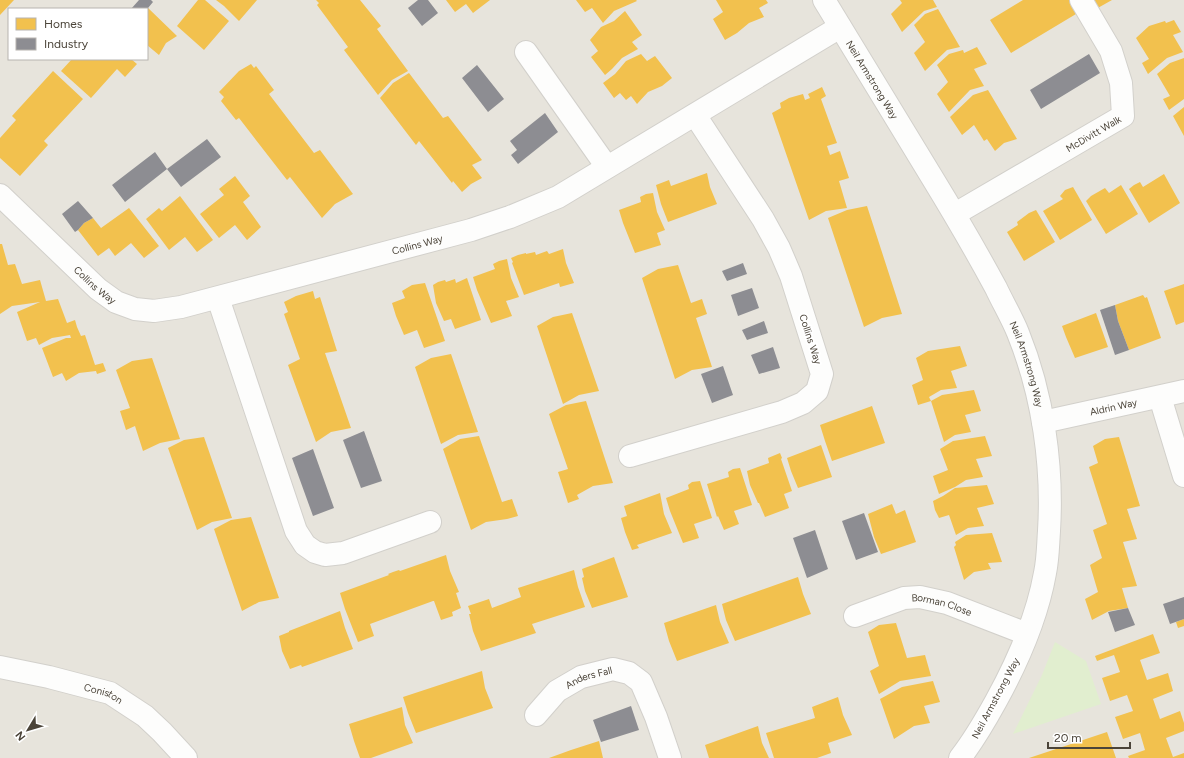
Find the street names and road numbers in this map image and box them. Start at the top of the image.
street label: Neil Armstrong Way [843,38,901,122]
street label: McDivitt Walk [1063,112,1124,155]
street label: Collins Way [390,232,445,258]
street label: Collins Way [71,263,119,308]
street label: Collins Way [796,312,825,367]
street label: Neil Armstrong Way [1007,319,1046,409]
street label: Aldrin Way [1089,395,1139,419]
street label: Borman Close [911,591,974,619]
street label: Neil Armstrong Way [969,655,1023,741]
street label: Anders Fall [563,663,614,692]
street label: Coniston [83,680,126,707]

